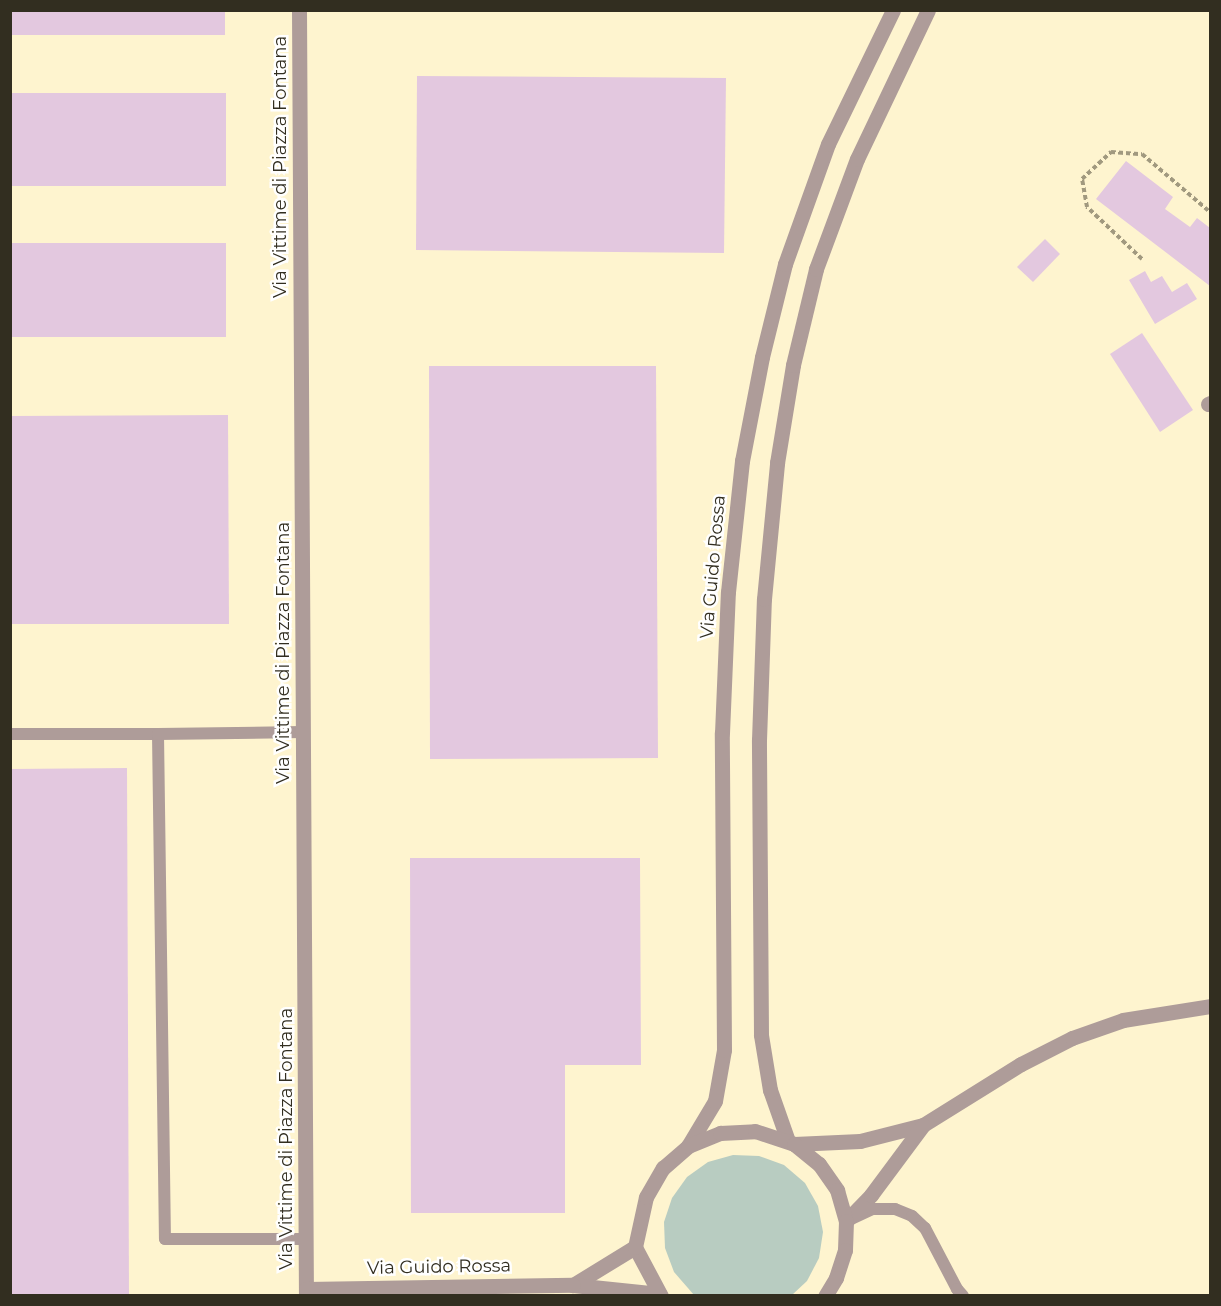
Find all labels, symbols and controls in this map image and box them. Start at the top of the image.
street label: Via Vittime di Piazza Fontana [269,36,291,298]
street label: Via Guido Rossa [696,494,730,640]
street label: Via Vittime di Piazza Fontana [272,522,294,784]
street label: Via Vittime di Piazza Fontana [275,1008,297,1270]
street label: Via Guido Rossa [367,1255,511,1279]

